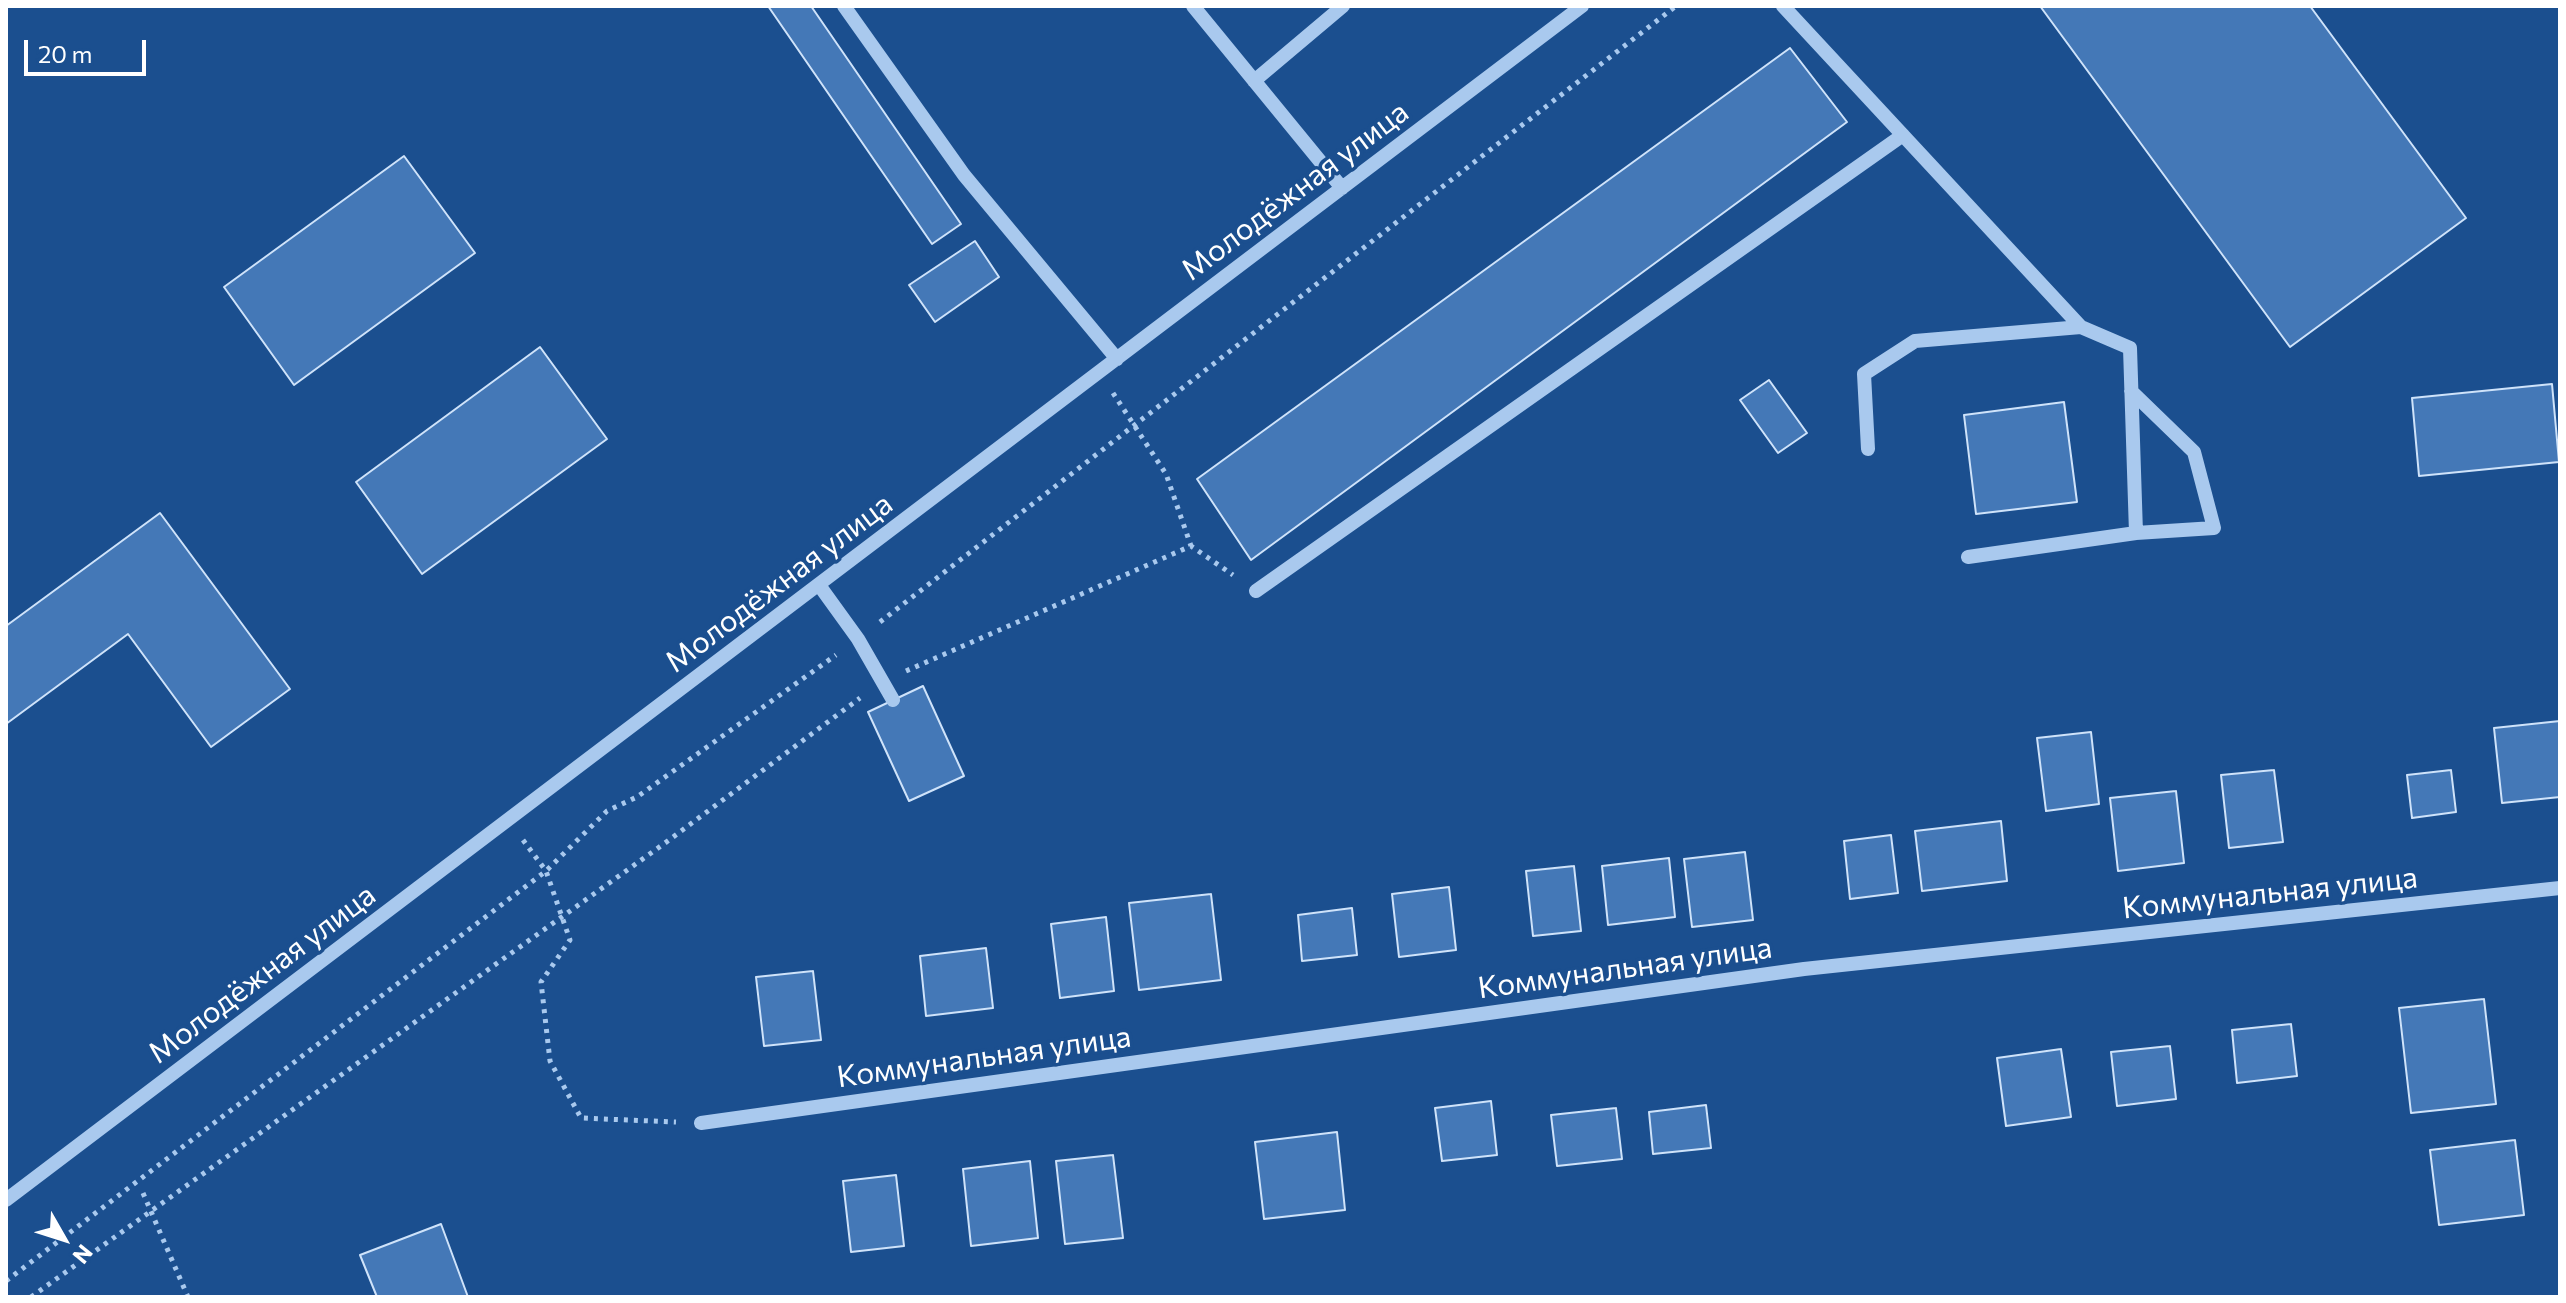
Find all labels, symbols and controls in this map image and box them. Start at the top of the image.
scale bar [28,24,150,74]
text: 20 m [38,39,92,68]
street label: Молодёжная улица [1174,94,1416,288]
street label: Молодёжная улица [658,486,900,680]
street label: Коммунальная улица [2121,860,2419,926]
street label: Молодёжная улица [141,877,383,1071]
street label: Коммунальная улица [1476,930,1774,1006]
street label: Коммунальная улица [835,1019,1133,1095]
north arrow [24,1199,104,1279]
text: N [67,1240,99,1269]

